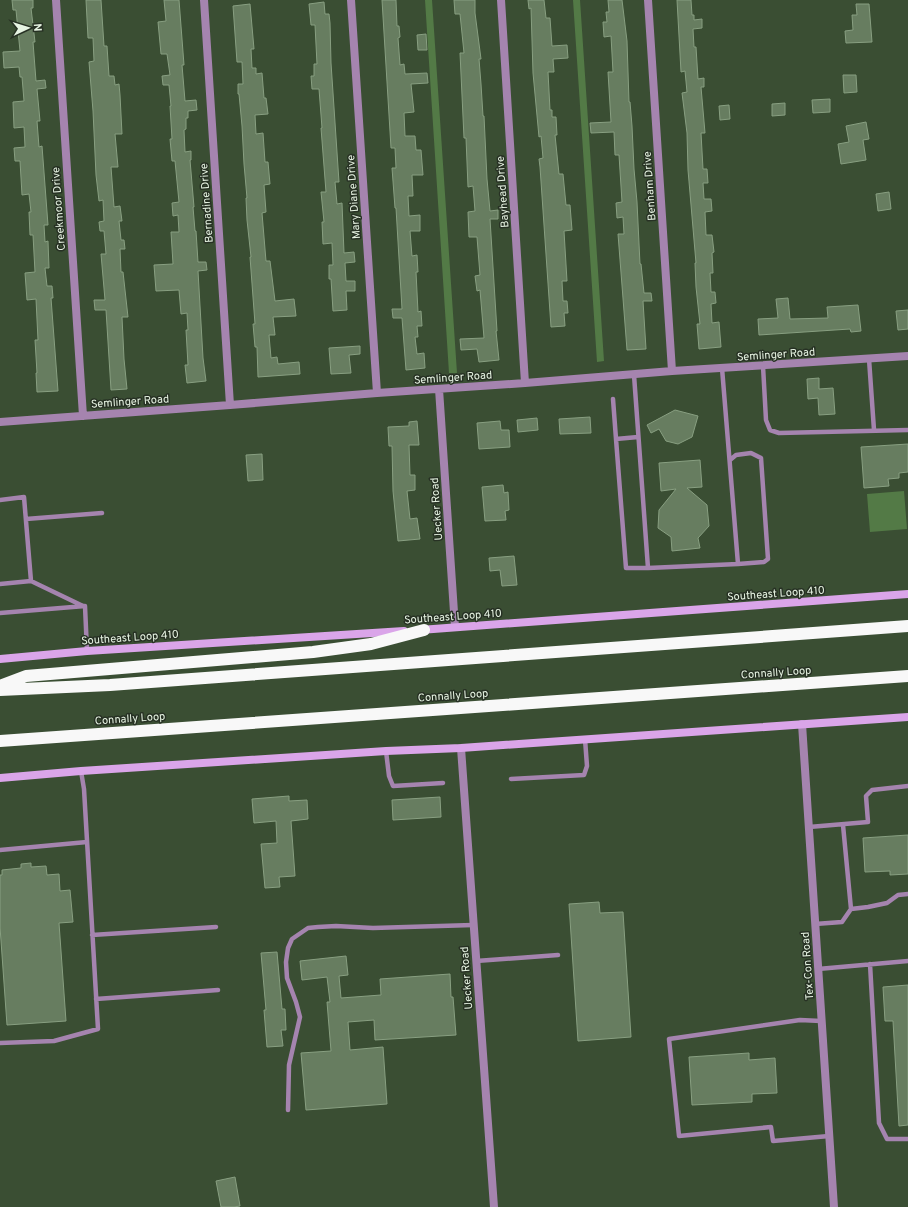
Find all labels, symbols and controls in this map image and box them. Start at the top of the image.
north arrow [8,8,48,48]
text: N [30,23,44,32]
street label: Benham Drive [641,151,659,221]
street label: Mary Diane Drive [344,154,364,240]
street label: Bayhead Drive [494,156,512,228]
street label: Bernadine Drive [197,163,217,243]
street label: Creekmoor Drive [49,167,69,251]
street label: Semlinger Road [737,345,816,365]
street label: Semlinger Road [414,368,493,388]
street label: Semlinger Road [91,392,170,412]
street label: Uecker Road [428,477,446,541]
street label: Southeast Loop 410 [727,584,825,604]
street label: Southeast Loop 410 [404,607,502,627]
street label: Southeast Loop 410 [81,628,179,648]
street label: Connally Loop [740,664,812,682]
street label: Connally Loop [417,687,489,705]
street label: Connally Loop [94,710,166,728]
street label: Tex-Con Road [799,931,817,1000]
street label: Uecker Road [458,946,476,1010]

